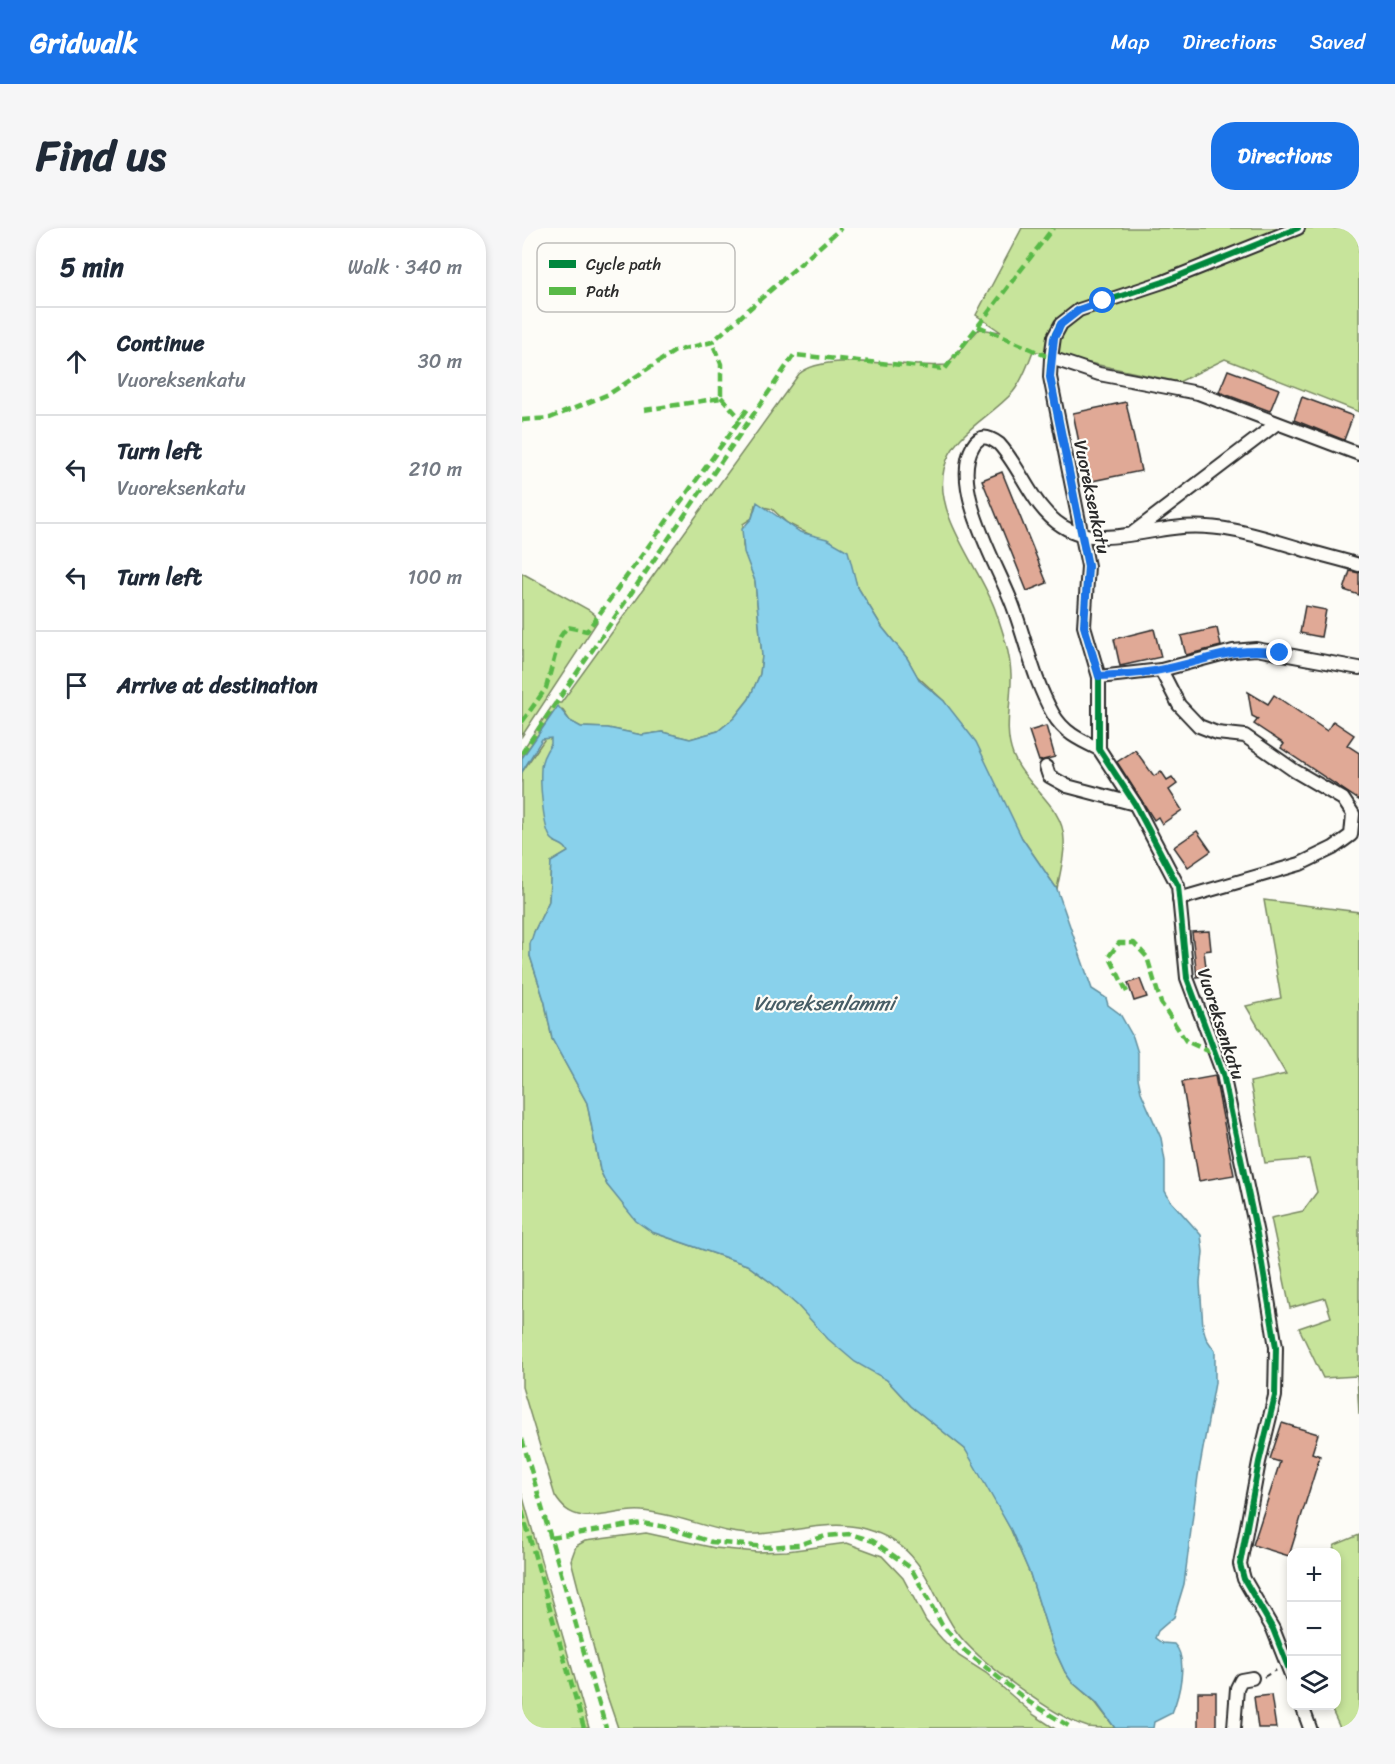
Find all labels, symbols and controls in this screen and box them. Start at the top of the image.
text: Gridwalk [30,18,138,67]
text: Map [1111,23,1149,61]
text: Directions [1182,23,1277,61]
text: Saved [1310,23,1365,61]
text: Find us [36,119,166,193]
button: Directions [1211,122,1359,190]
legend [537,243,735,312]
text: 5 min [60,244,124,290]
text: Walk · 340 m [348,250,462,285]
text: Cycle path [586,250,661,279]
text: Path [586,277,619,306]
route start [1089,287,1115,313]
text: Continue [117,324,205,363]
text: 30 m [418,344,462,379]
icon: ahead [60,345,93,378]
text: Vuoreksenkatu [117,363,246,398]
text: Turn left [117,432,202,471]
street label: Vuoreksenkatu [1064,437,1120,557]
text: 210 m [409,452,462,487]
icon: left [60,453,93,486]
text: Vuoreksenkatu [117,471,246,506]
text: Turn left [117,558,202,597]
text: 100 m [408,560,462,595]
icon: left [60,561,93,594]
route end [1266,639,1292,665]
text: Arrive at destination [117,666,318,705]
icon: arrive [60,669,93,702]
street label: Vuoreksenkatu [1188,964,1254,1084]
water label: Vuoreksenlammi [753,986,898,1021]
map controls [1287,1548,1341,1710]
button: + [1287,1548,1341,1602]
button: − [1287,1602,1341,1656]
button: layers [1287,1656,1341,1710]

